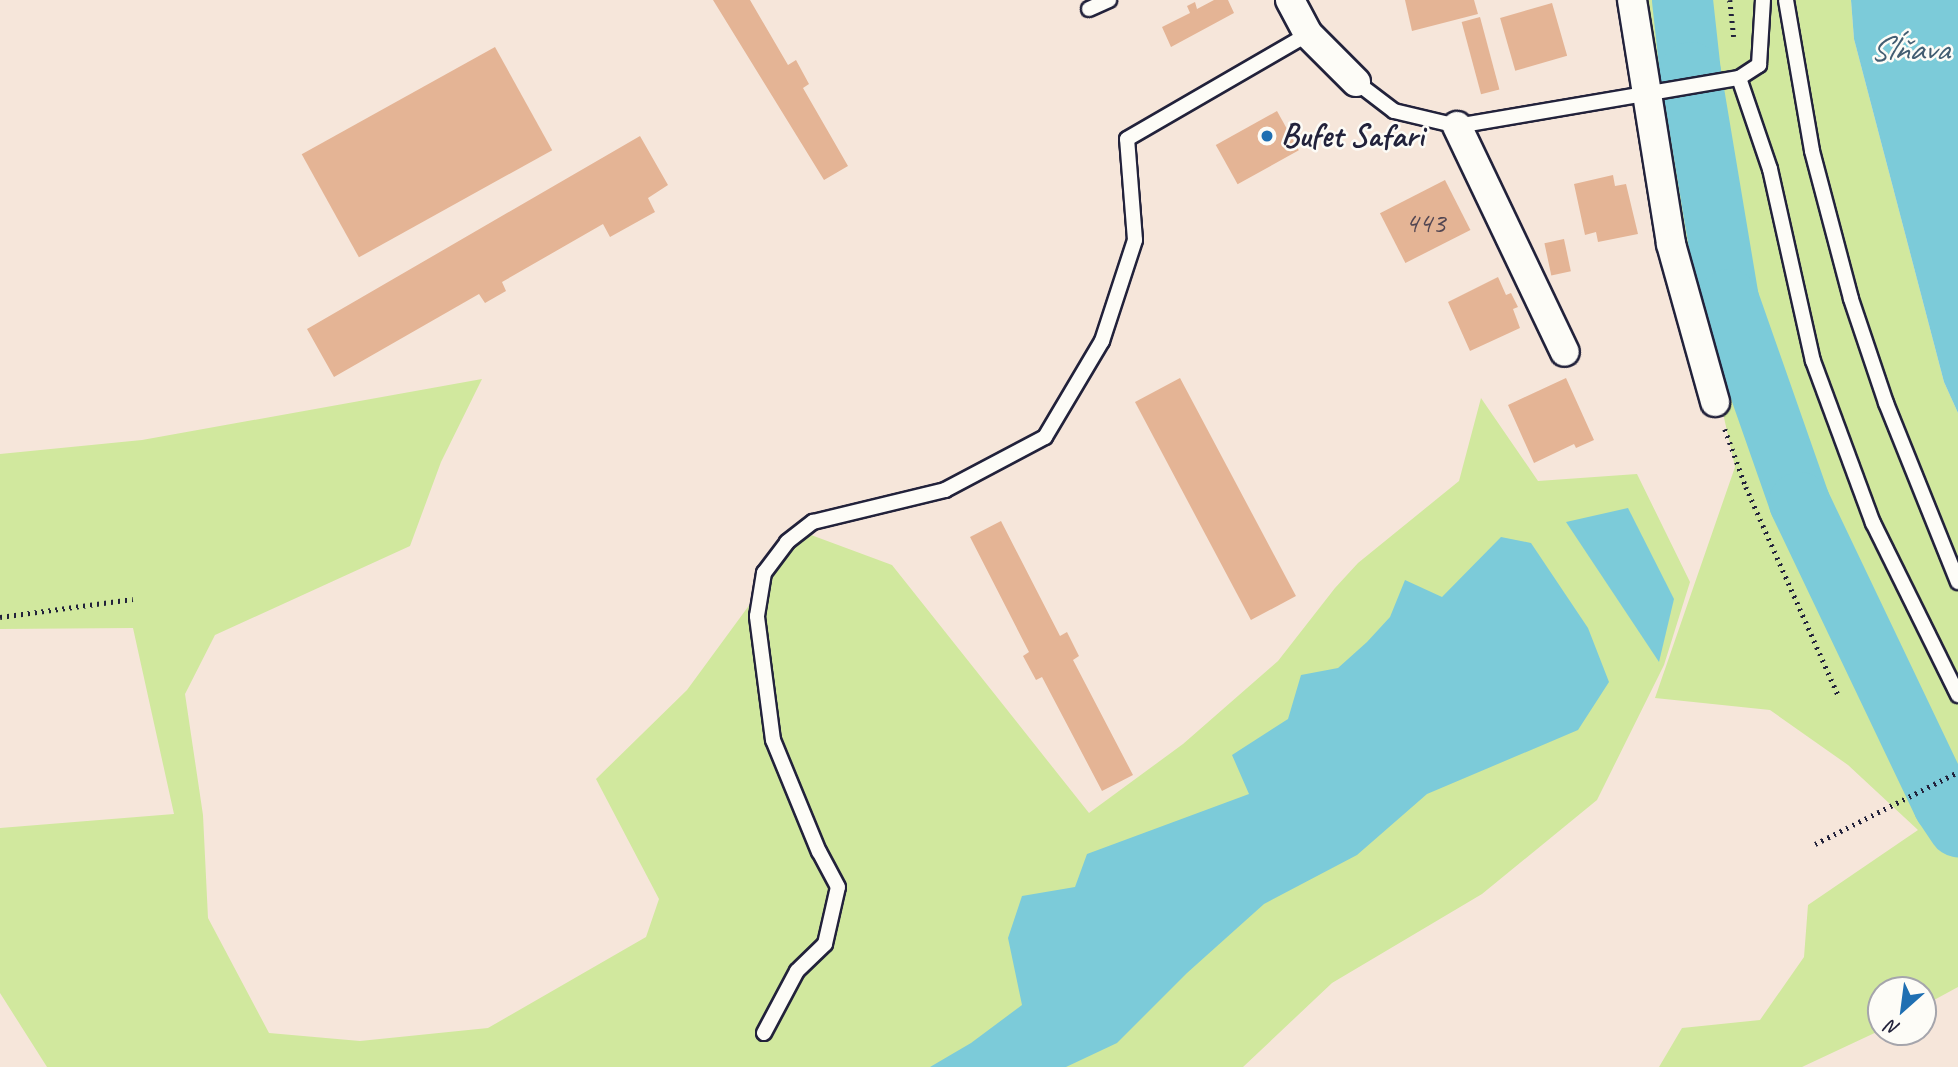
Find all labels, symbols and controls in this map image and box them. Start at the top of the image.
water label: Sĺňava [1870,28,1948,70]
place label: Bufet Safari [1281,116,1423,156]
marker: Bufet Safari [1259,128,1275,144]
house number: 443 [1405,204,1445,240]
north arrow [1867,976,1937,1046]
text: N [1882,1014,1904,1041]

